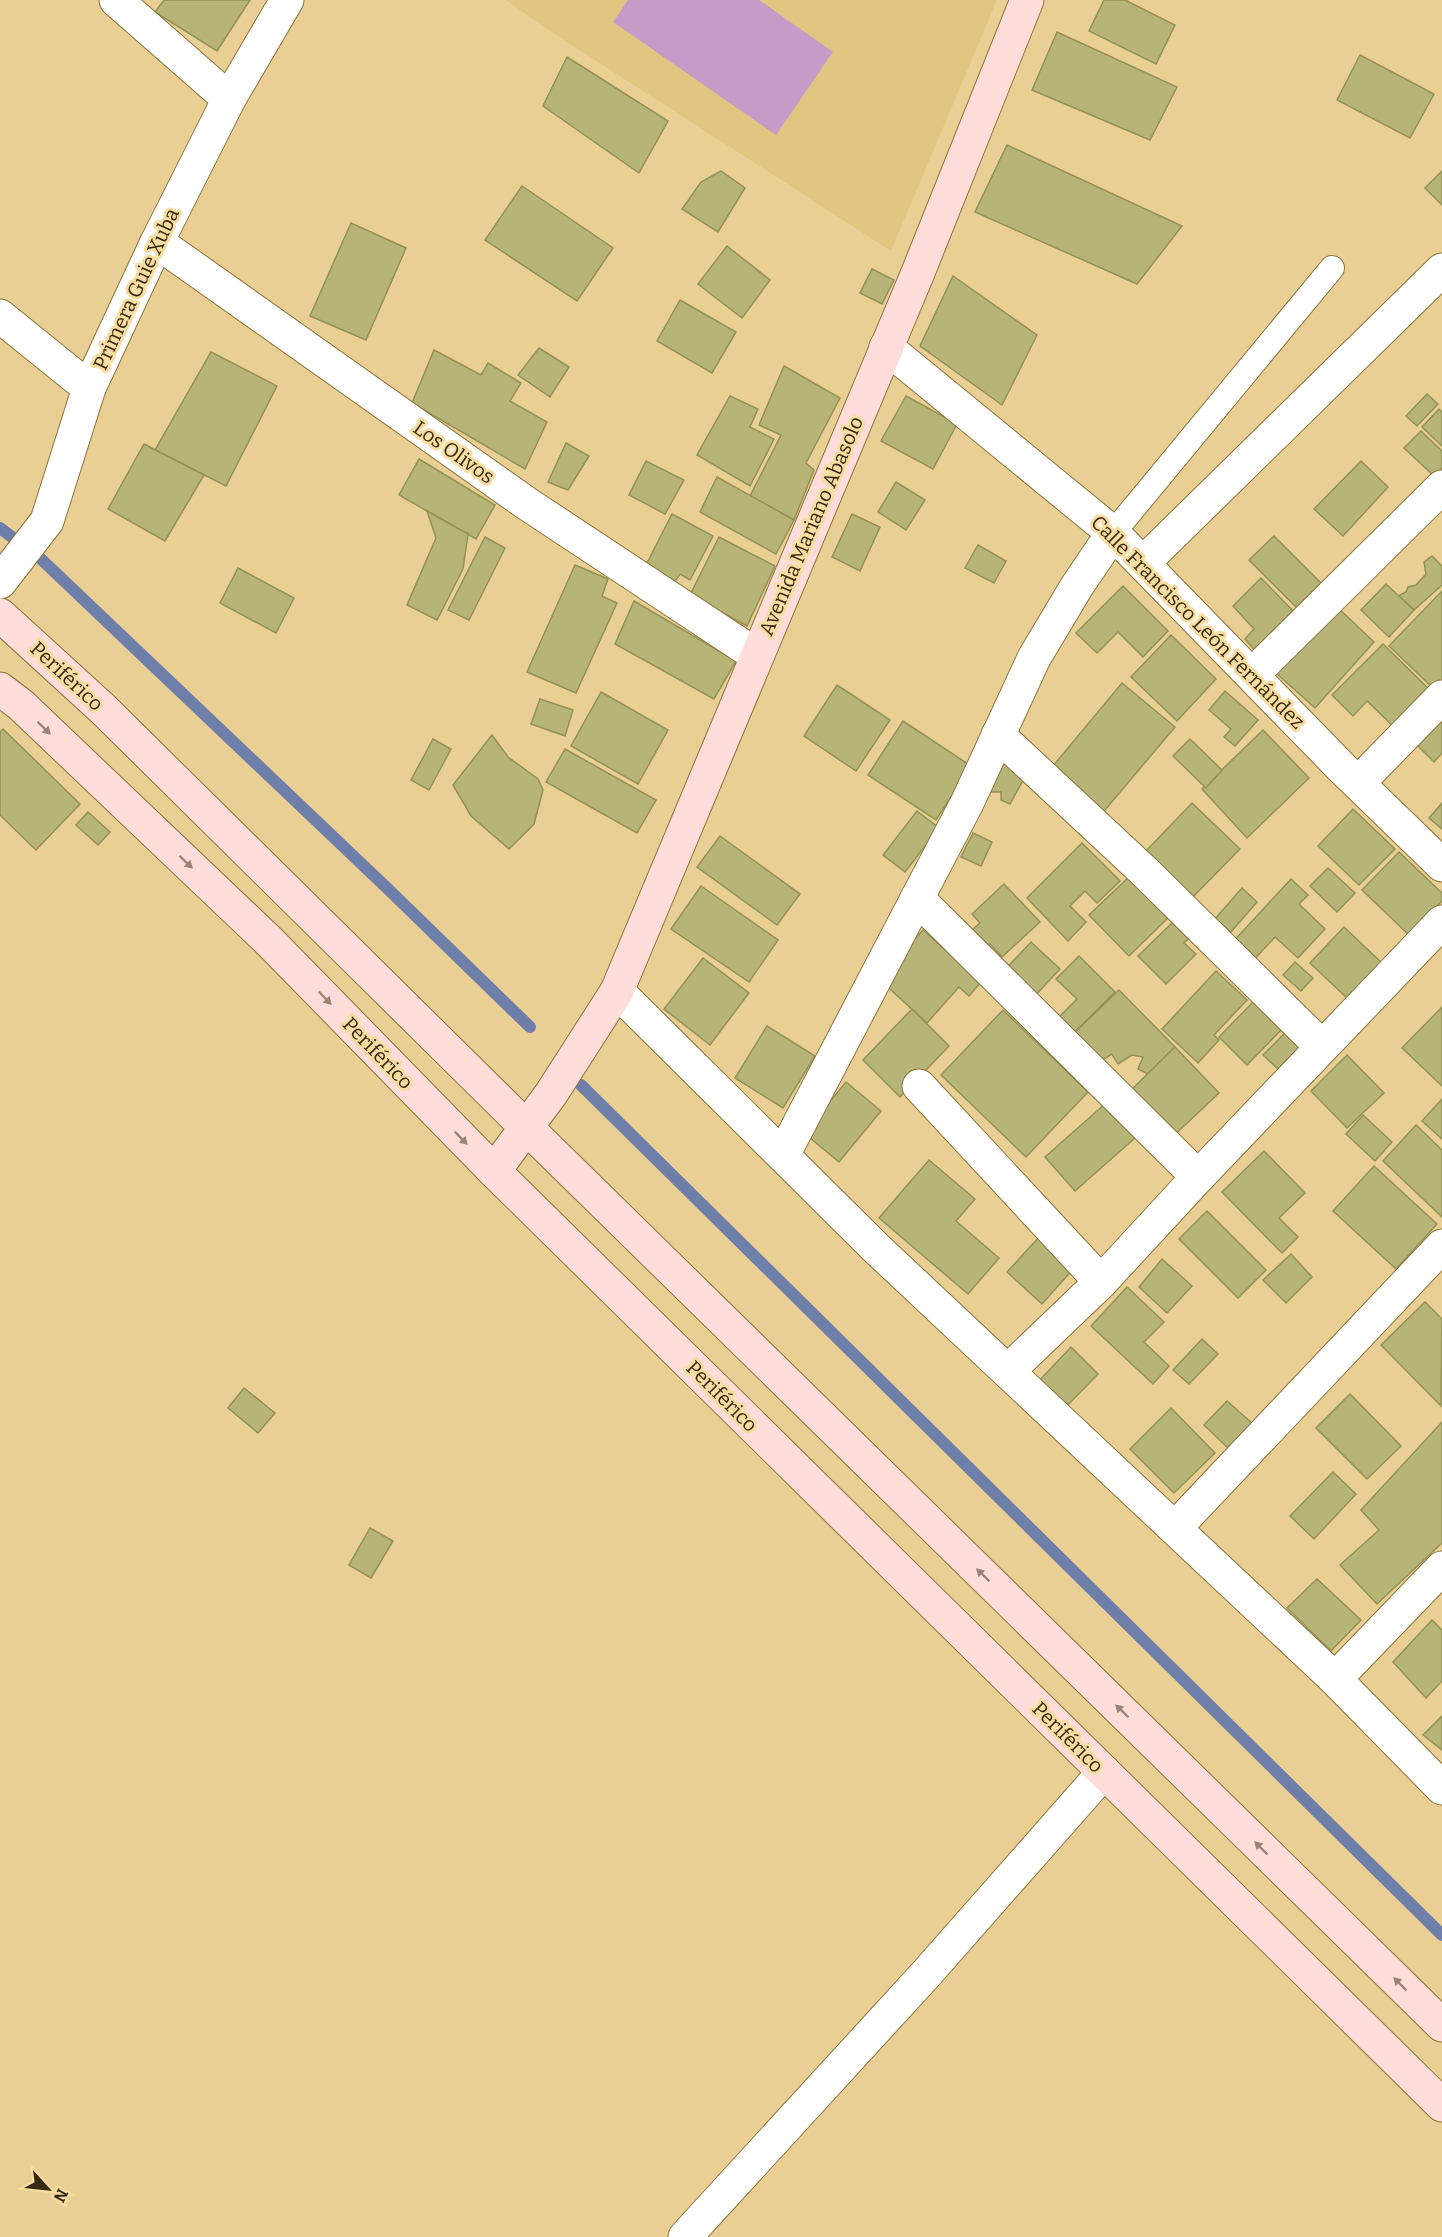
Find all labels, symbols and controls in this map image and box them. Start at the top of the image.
street label: Primera Guie Xuba [88,204,184,374]
street label: Avenida Mariano Abasolo [754,413,868,639]
street label: Los Olivos [409,415,499,489]
street label: Calle Francisco León Fernández [1086,510,1310,734]
street label: Periférico [26,636,108,716]
one-way arrow [37,720,51,734]
one-way arrow [178,855,193,869]
one-way arrow [318,991,332,1006]
street label: Periférico [338,1012,418,1094]
one-way arrow [454,1130,468,1144]
street label: Periférico [681,1355,763,1437]
one-way arrow [976,1568,990,1582]
street label: Periférico [1027,1696,1109,1778]
one-way arrow [1115,1704,1130,1718]
one-way arrow [1255,1841,1269,1855]
one-way arrow [1394,1978,1408,1992]
north arrow [18,2159,78,2219]
text: N [50,2186,72,2205]

